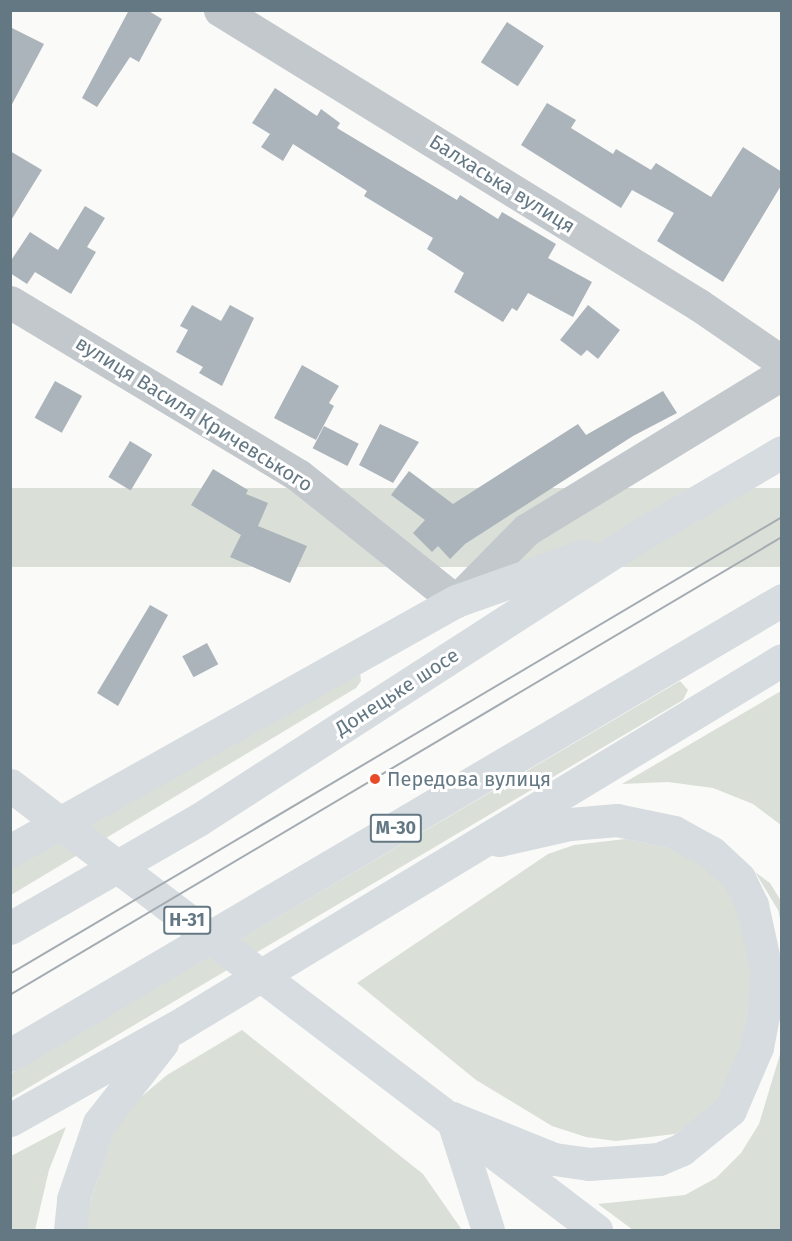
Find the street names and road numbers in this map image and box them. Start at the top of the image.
street label: Балхаська вулиця [425,130,579,238]
street label: вулиця Василя Кричевського [71,331,317,497]
street label: Донецьке шосе [331,643,463,741]
road number: М-30 [369,813,423,843]
road number: Н-31 [163,905,211,935]

